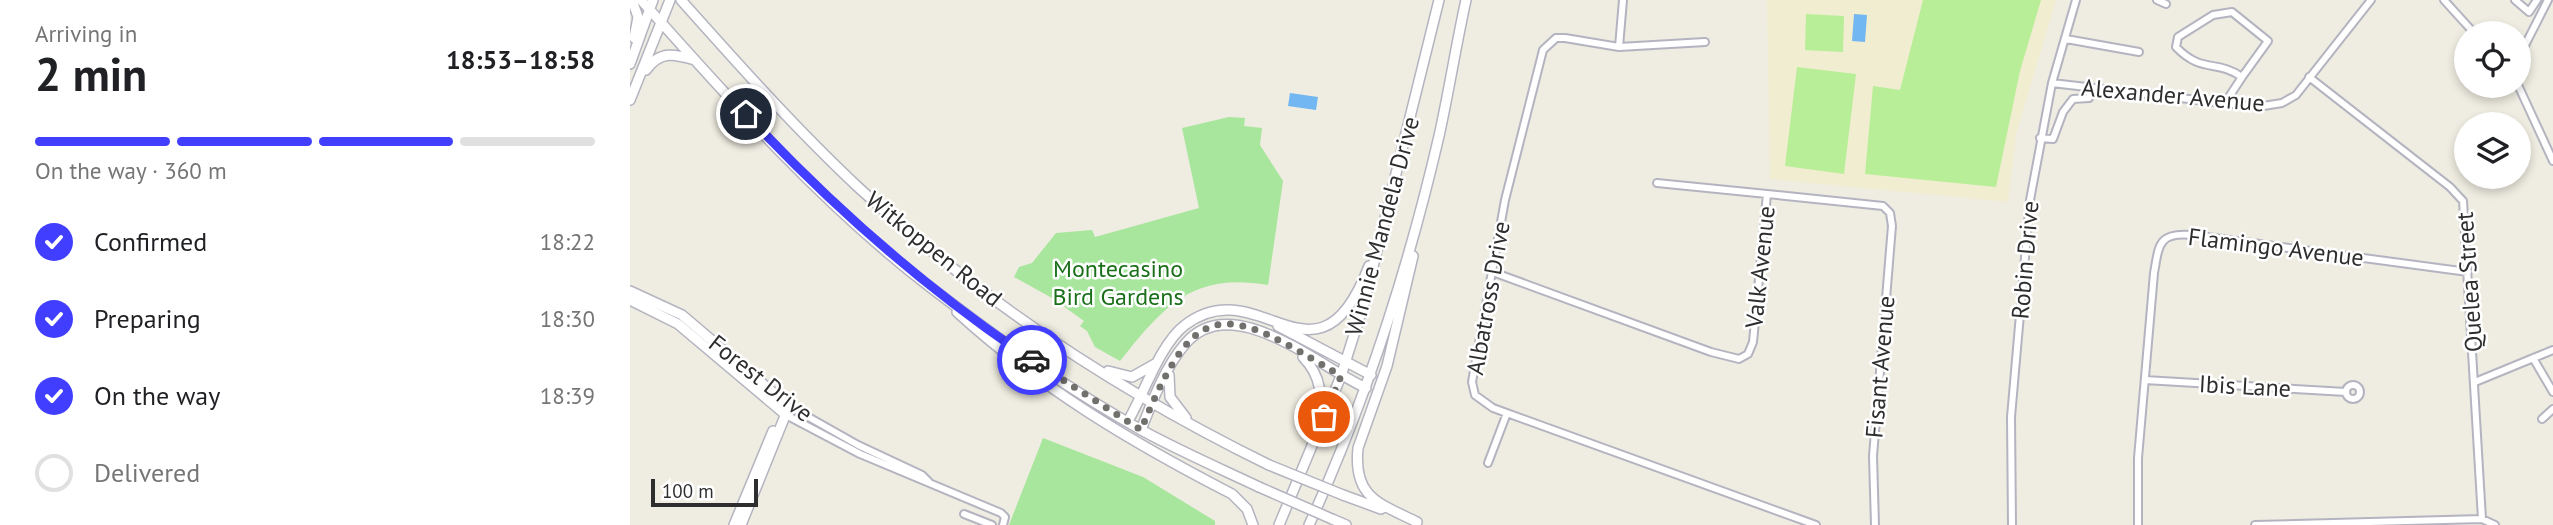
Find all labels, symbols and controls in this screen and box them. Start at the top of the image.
text: Arriving in [35,19,137,48]
map controls [2454,21,2531,189]
button: locate [2454,21,2531,98]
text: 18:53–18:58 [446,43,595,76]
text: 2 min [35,44,147,104]
street label: Alexander Avenue [2080,72,2266,118]
pin [716,84,776,144]
icon: home [727,95,765,133]
button: layers [2454,112,2531,189]
street label: Winnie Mandela Drive [1338,113,1426,339]
text: On the way · 360 m [35,156,227,185]
street label: Witkoppen Road [859,184,1009,314]
street label: Robin Drive [2004,200,2046,320]
street label: Valk Avenue [1738,204,1782,331]
street label: Quelea Street [2449,211,2489,353]
street label: Albatross Drive [1459,219,1517,377]
street label: Flamingo Avenue [2186,221,2366,273]
icon: check [35,223,73,261]
text: Confirmed [94,225,207,258]
text: 18:22 [540,227,595,256]
park label: Montecasino Bird Gardens [1052,253,1184,312]
street label: Fisant Avenue [1858,295,1902,439]
icon: check [35,300,73,338]
text: Preparing [94,302,201,335]
text: 18:30 [540,304,595,333]
courier [997,325,1067,395]
street label: Forest Drive [703,328,819,428]
icon: car [1013,341,1051,379]
street label: Ibis Lane [2198,368,2292,404]
icon: check [35,377,73,415]
text: On the way [94,379,220,412]
text: 18:39 [540,381,595,410]
pin [1294,387,1354,447]
icon: bag [1305,398,1343,436]
text: Delivered [94,456,200,489]
scale bar [651,476,758,508]
text: 100 m [662,479,714,503]

